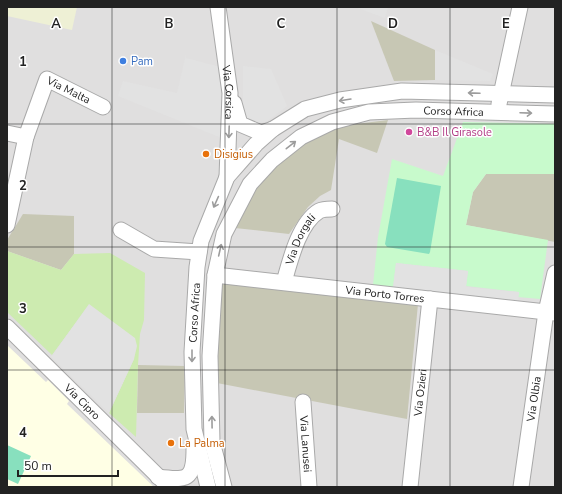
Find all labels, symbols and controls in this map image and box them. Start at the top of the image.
text: A [51,15,61,33]
text: B [165,15,174,33]
text: C [277,15,286,33]
text: D [388,15,398,33]
text: E [502,15,510,33]
text: 1 [19,53,27,71]
place label: Pam [131,54,153,69]
marker: Pam [118,56,128,66]
street label: Via Corsica [218,63,237,120]
street label: Via Malta [43,73,93,108]
one-way arrow [468,89,481,97]
one-way arrow [339,96,352,104]
street label: Corso Africa [423,103,484,120]
one-way arrow [519,109,532,117]
one-way arrow [225,125,233,138]
place label: B&B Il Girasole [417,125,492,140]
marker: B&B Il Girasole [404,127,414,137]
one-way arrow [286,141,297,149]
place label: Disigius [214,147,253,162]
marker: Disigius [201,149,211,159]
text: 2 [19,177,27,195]
one-way arrow [212,195,220,207]
street label: Via Dorgali [282,210,319,268]
one-way arrow [217,244,225,257]
street label: Corso Africa [186,282,204,343]
street label: Via Porto Torres [344,283,425,306]
text: 3 [19,300,27,318]
one-way arrow [188,349,196,362]
street label: Via Ozieri [410,368,431,418]
street label: Via Olbia [523,375,545,423]
street label: Via Cipro [60,380,103,423]
street label: Via Lanusei [296,414,315,473]
one-way arrow [208,416,216,429]
text: 4 [19,424,27,442]
place label: La Palma [179,436,225,451]
marker: La Palma [166,438,176,448]
scale bar [18,452,118,478]
text: 50 m [24,458,52,474]

